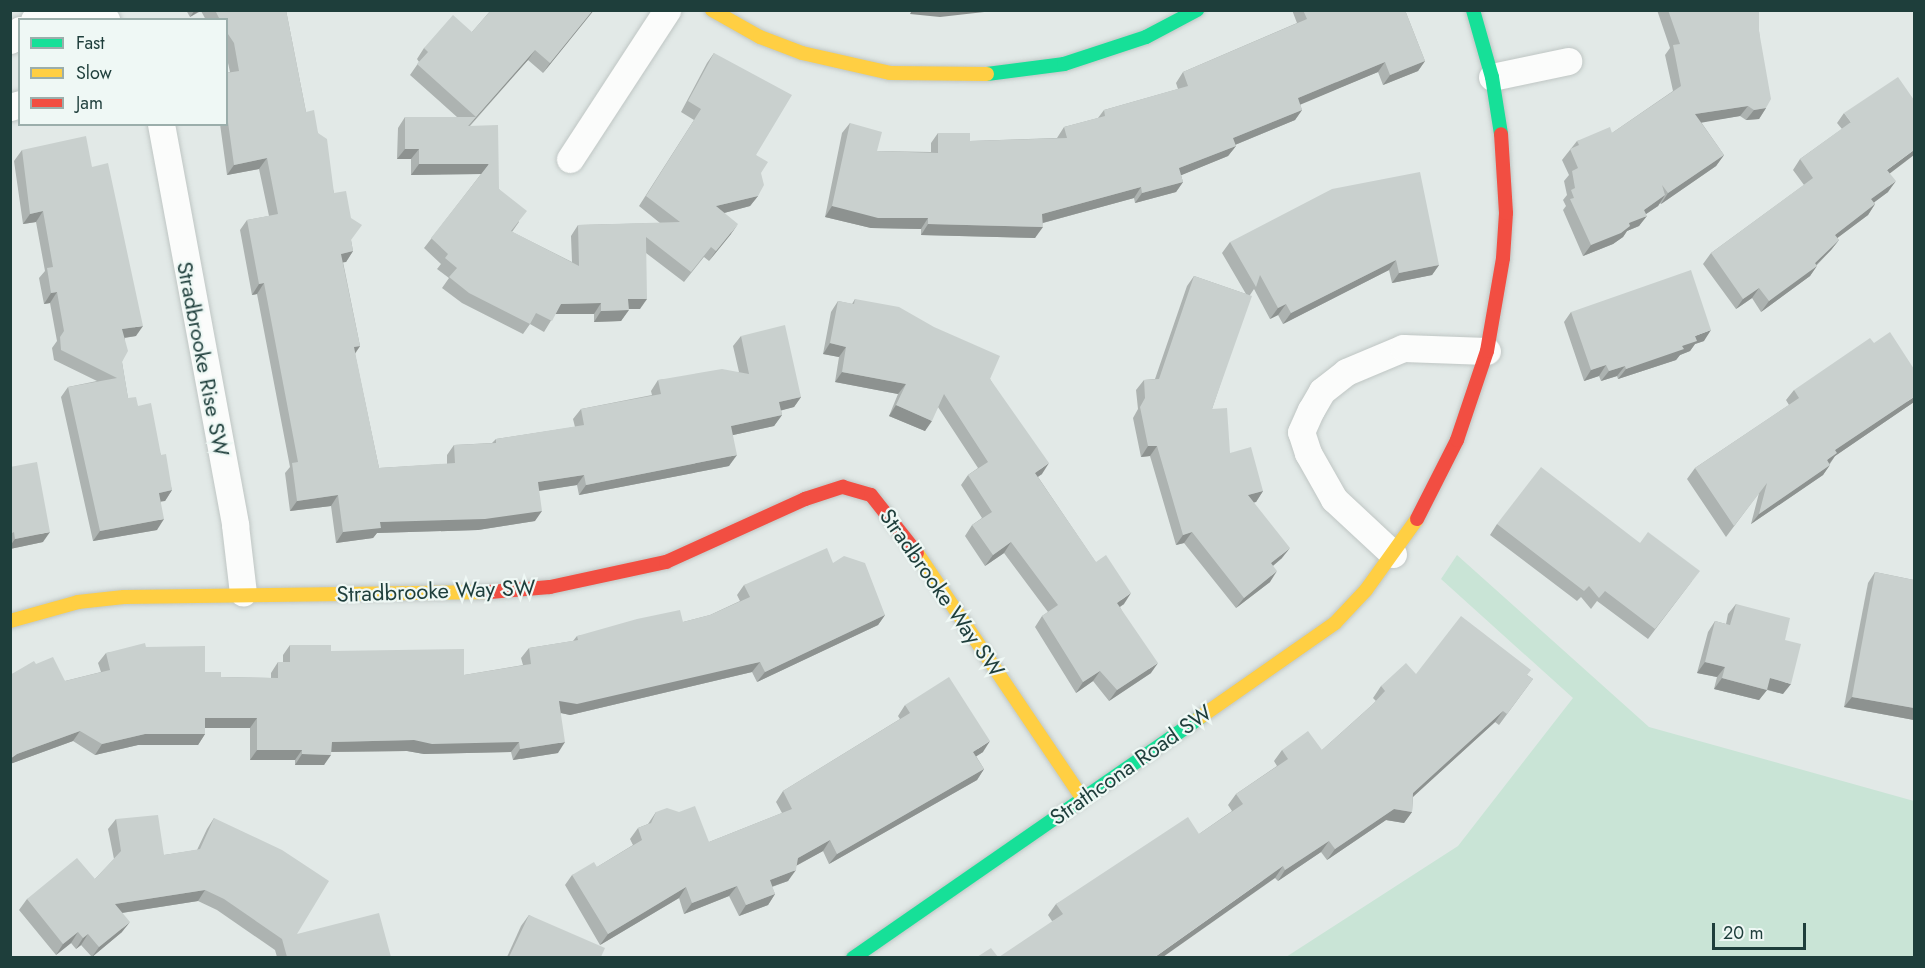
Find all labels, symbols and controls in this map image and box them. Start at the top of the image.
legend [18,18,228,126]
text: Fast [76,30,105,56]
text: Slow [76,60,112,86]
text: Jam [76,90,103,116]
street label: Stradbrooke Rise SW [171,259,235,459]
street label: Stradbrooke Way SW [874,504,1010,682]
street label: Stradbrooke Way SW [336,574,536,608]
street label: Strathcona Road SW [1045,699,1217,831]
scale bar [1715,911,1810,949]
text: 20 m [1723,920,1763,946]

